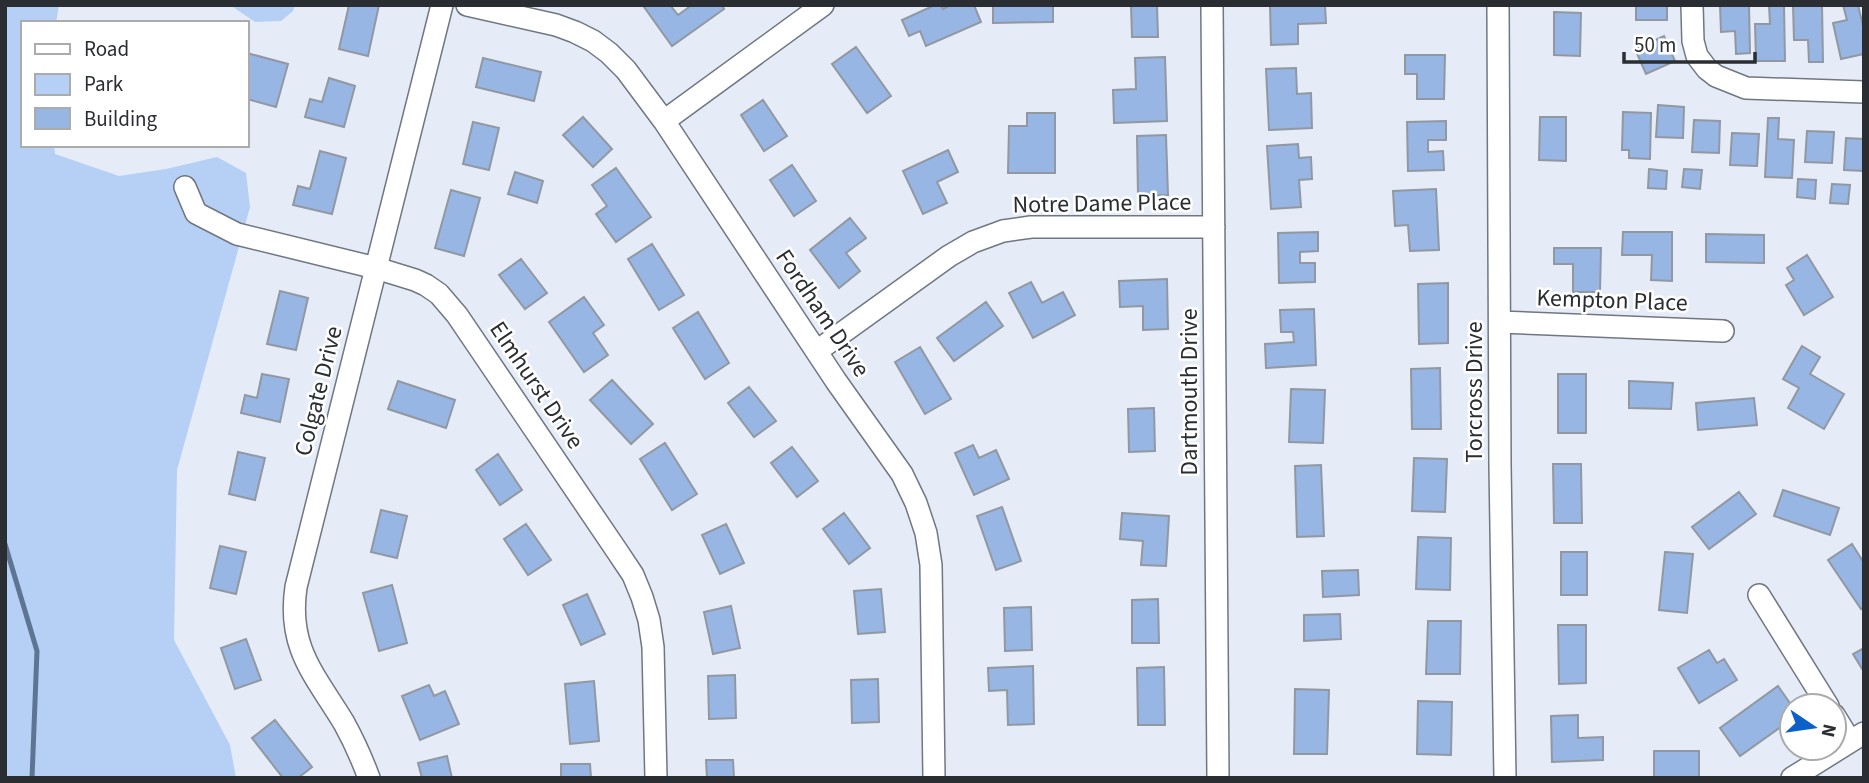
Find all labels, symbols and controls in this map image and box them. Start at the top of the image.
legend [21,21,248,147]
scale bar [1624,21,1755,65]
text: 50 m [1634,30,1676,60]
text: Road [84,34,129,64]
text: Park [84,69,124,99]
text: Building [84,104,158,134]
street label: Notre Dame Place [1012,184,1192,223]
street label: Fordham Drive [767,242,878,384]
street label: Kempton Place [1536,280,1688,321]
street label: Dartmouth Drive [1172,308,1207,476]
street label: Elmhurst Drive [481,314,592,456]
street label: Torcross Drive [1457,321,1492,463]
street label: Colgate Drive [285,322,352,460]
north arrow [1778,692,1848,762]
text: N [1814,721,1843,740]

